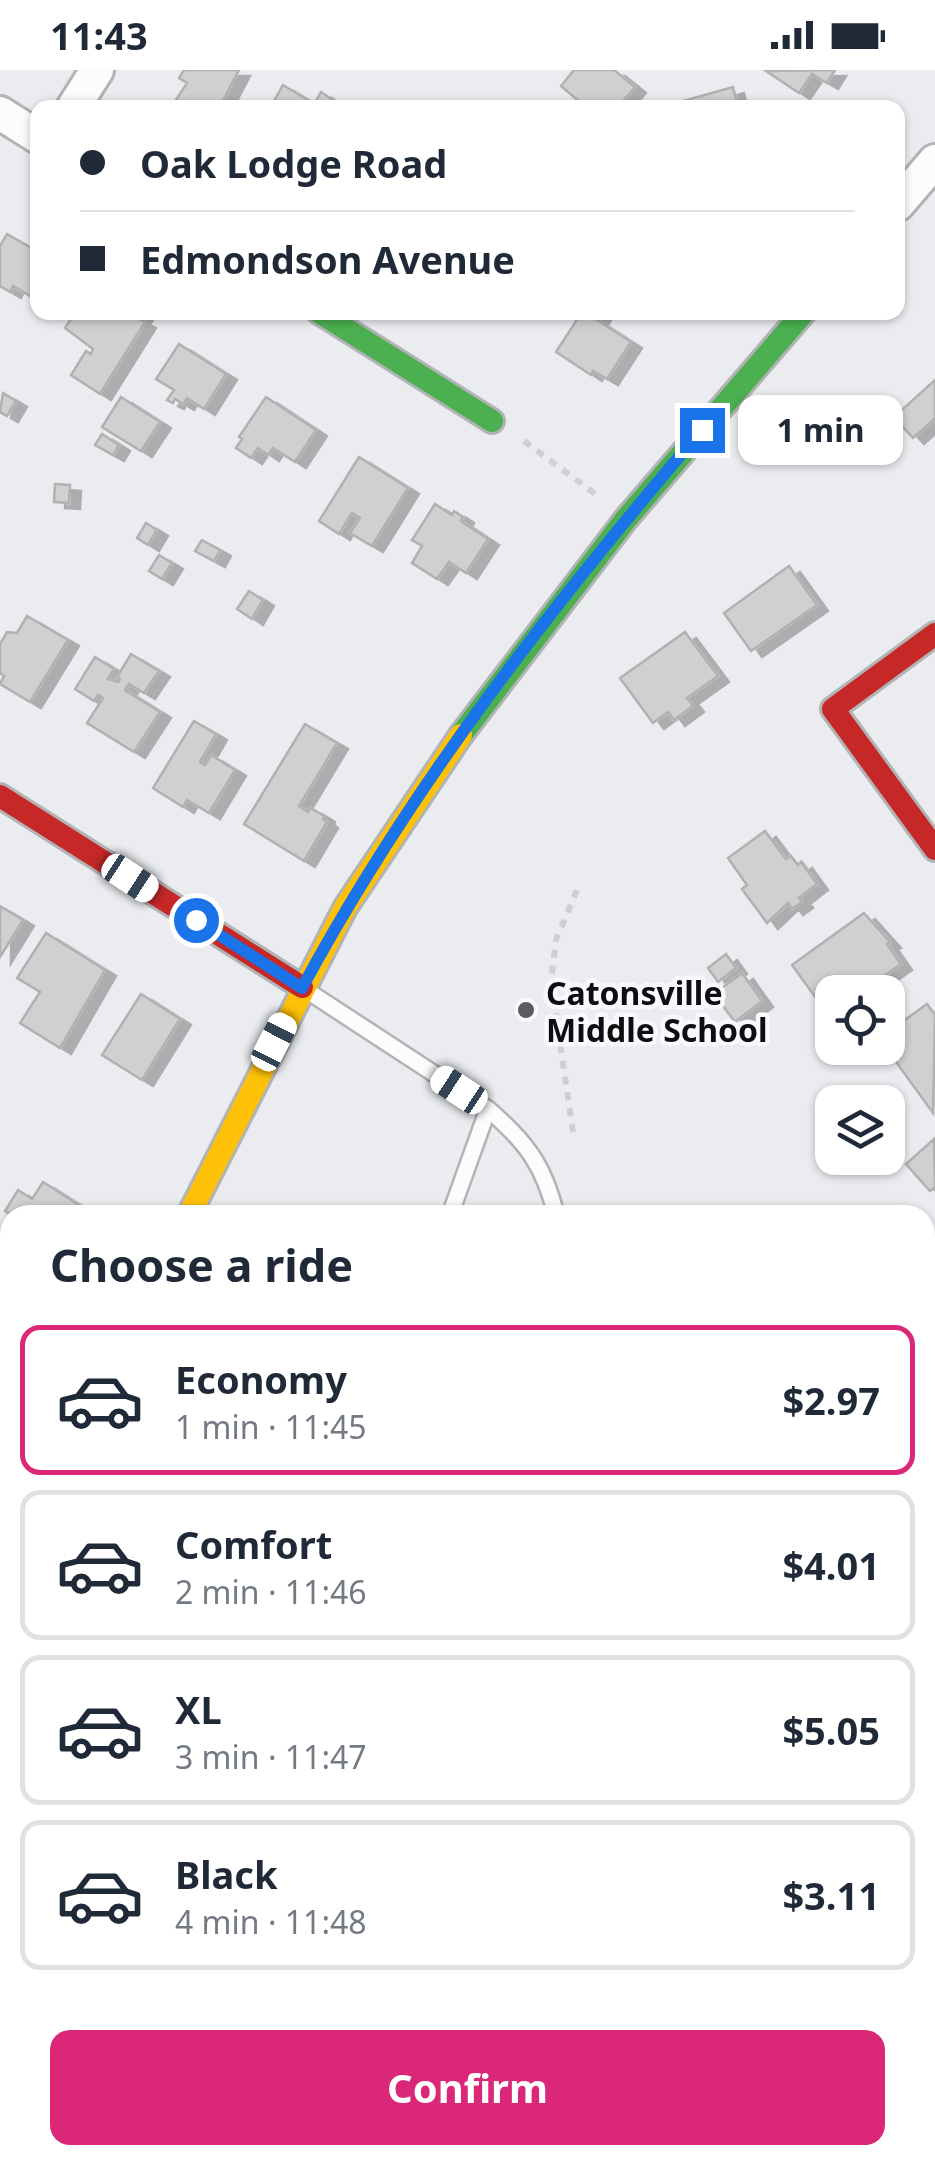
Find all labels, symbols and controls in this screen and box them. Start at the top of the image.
text: 11:43 [50,9,148,61]
text: Oak Lodge Road [140,137,447,189]
text: Edmondson Avenue [140,233,515,285]
callout: 1 min [737,395,902,465]
route end [680,408,725,453]
text: 1 min [776,408,865,451]
car [97,849,163,907]
route start [174,898,219,943]
place label: Catonsville Middle School [546,971,768,1051]
map controls [815,975,905,1175]
button: locate [815,975,905,1065]
marker: Catonsville Middle School [515,999,537,1021]
car [247,1008,301,1076]
car [426,1061,492,1119]
button: layers [815,1085,905,1175]
text: Choose a ride [50,1234,353,1295]
text: Economy [175,1353,347,1405]
icon: car [55,1355,145,1445]
text: $2.97 [782,1374,880,1426]
text: 1 min · 11:45 [175,1405,367,1448]
text: Comfort [175,1518,332,1570]
icon: car [55,1520,145,1610]
text: $4.01 [782,1539,880,1591]
text: 2 min · 11:46 [175,1570,367,1613]
text: XL [175,1683,222,1735]
icon: car [55,1685,145,1775]
text: $5.05 [782,1704,880,1756]
text: 3 min · 11:47 [175,1735,367,1778]
text: Black [175,1848,278,1900]
icon: car [55,1850,145,1940]
text: $3.11 [782,1869,880,1921]
text: 4 min · 11:48 [175,1900,367,1943]
button: Confirm [50,2030,885,2145]

